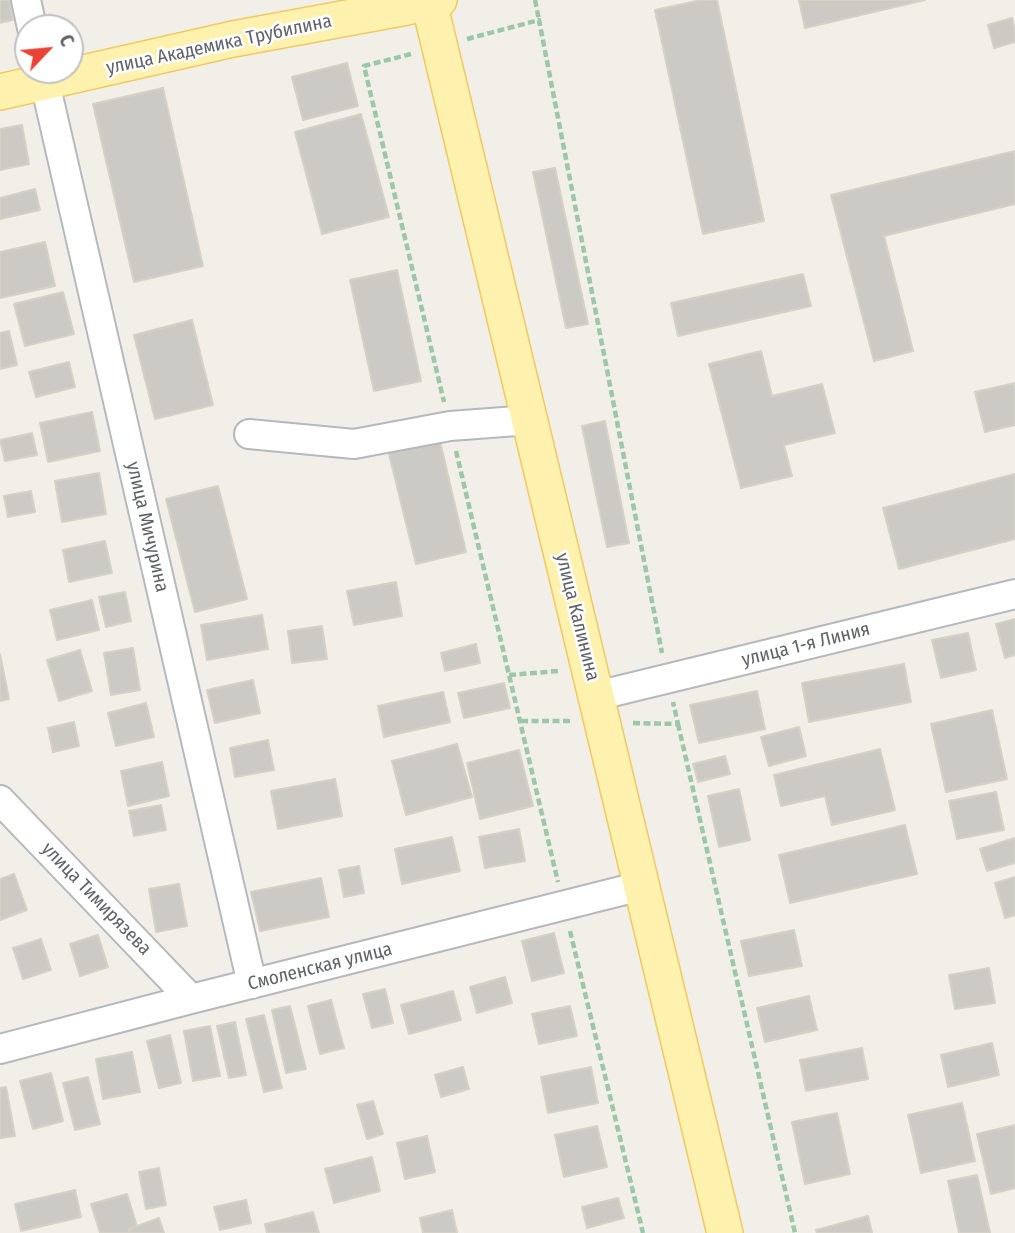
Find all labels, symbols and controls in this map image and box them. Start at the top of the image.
street label: улица Академика Трубилина [104,10,334,80]
north arrow [14,14,84,84]
text: С [54,31,79,50]
street label: улица Мичурина [121,459,173,595]
street label: улица Калинина [550,551,604,683]
street label: улица 1-я Линия [740,618,872,672]
street label: улица Тимирязева [36,838,156,960]
street label: Смоленская улица [246,938,394,996]

